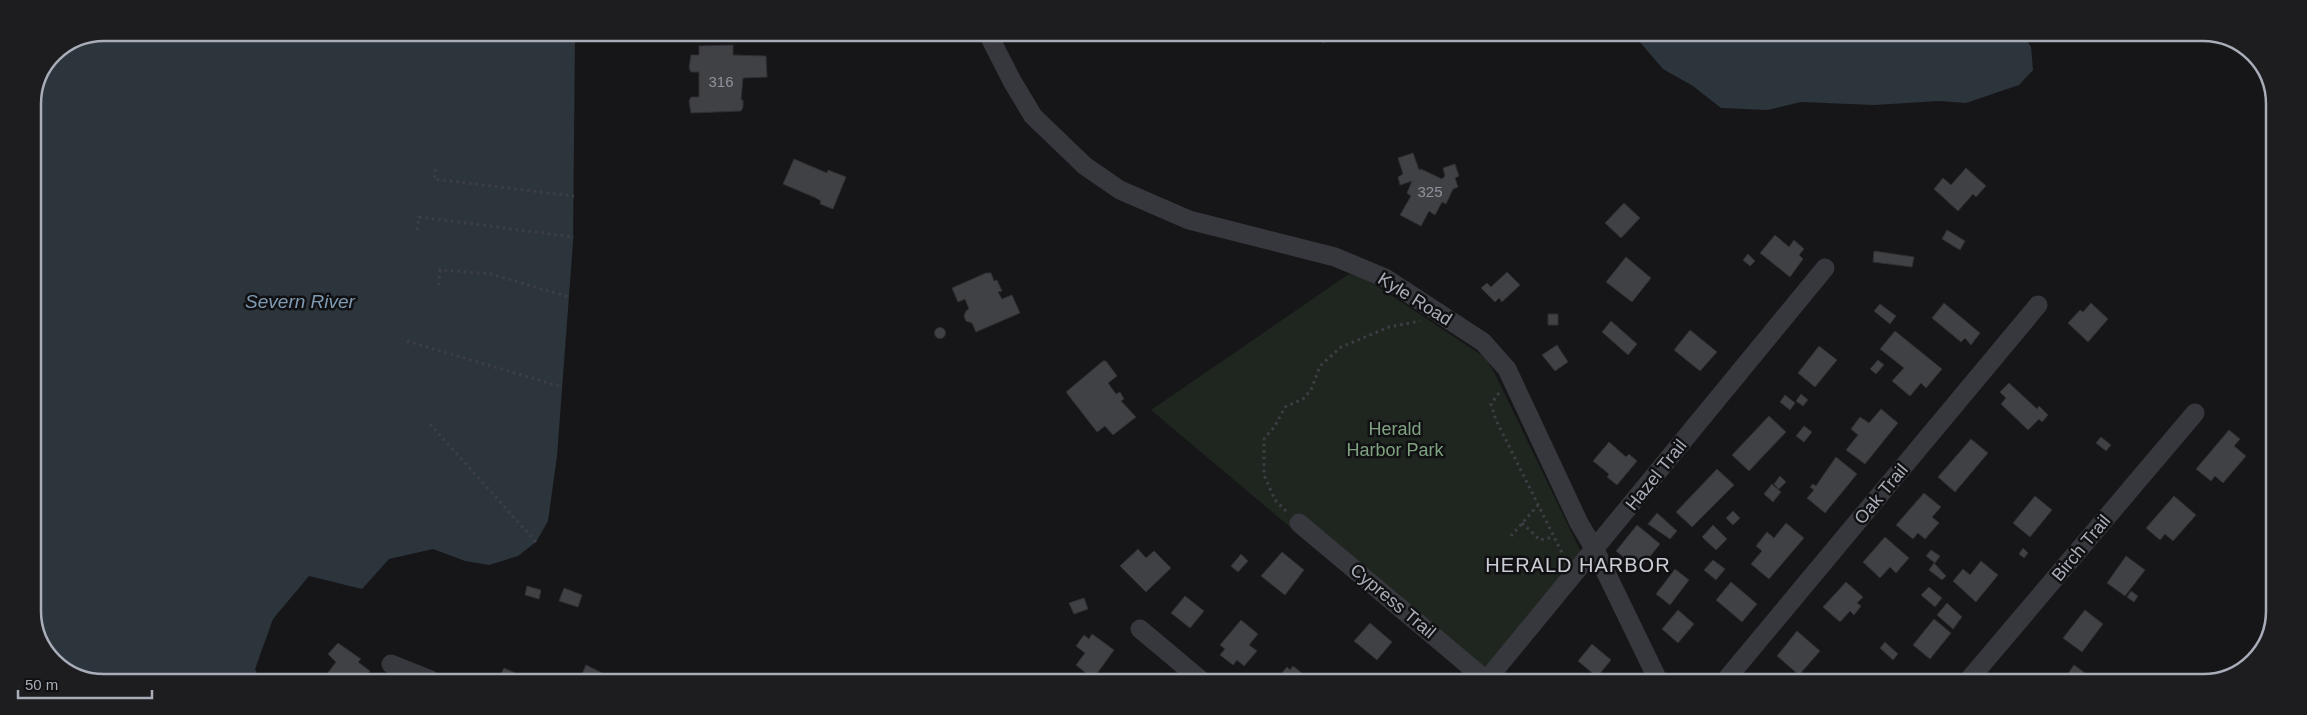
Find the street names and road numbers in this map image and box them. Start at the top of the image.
street label: Kyle Road [1374,269,1456,329]
street label: Hazel Trail [1621,436,1691,514]
street label: Oak Trail [1850,460,1912,528]
street label: Birch Trail [2048,511,2114,585]
street label: Cypress Trail [1346,560,1440,642]

